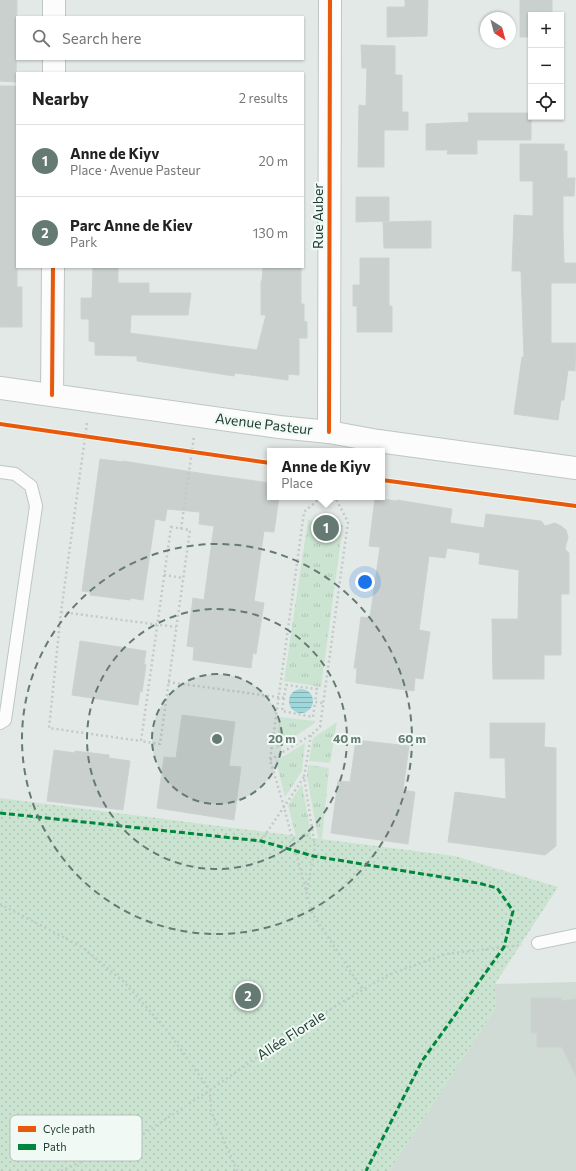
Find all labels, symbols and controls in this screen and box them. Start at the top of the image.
north arrow [480,12,516,48]
map controls [528,12,564,120]
button: + [528,12,564,48]
search box [16,16,304,60]
icon: search [30,27,52,49]
text: Search here [62,29,141,47]
button: − [528,48,564,84]
button: locate [528,84,564,120]
text: Nearby [32,88,89,109]
text: 2 results [239,90,288,106]
text: Anne de Kiyv [70,144,159,162]
text: 1 [42,153,48,169]
text: 20 m [259,153,288,169]
text: Place · Avenue Pasteur [70,162,201,178]
street label: Rue Auber [309,183,326,249]
text: Parc Anne de Kiev [70,216,193,234]
text: 2 [41,225,49,241]
text: 130 m [253,225,288,241]
text: Park [70,234,97,250]
street label: Avenue Pasteur [214,409,314,438]
popup [267,448,385,500]
text: Anne de Kiyv [281,457,371,475]
text: Place [281,475,313,491]
pin: 1 [313,513,339,543]
your location [355,572,375,592]
text: 20 m [268,731,296,745]
text: 40 m [333,731,361,745]
text: 60 m [398,731,426,745]
centre of rings [210,732,224,746]
pin: 2 [235,981,261,1011]
street label: Allée Florale [253,1006,328,1063]
legend [10,1115,142,1161]
text: Cycle path [43,1122,95,1135]
text: Path [43,1140,66,1153]

